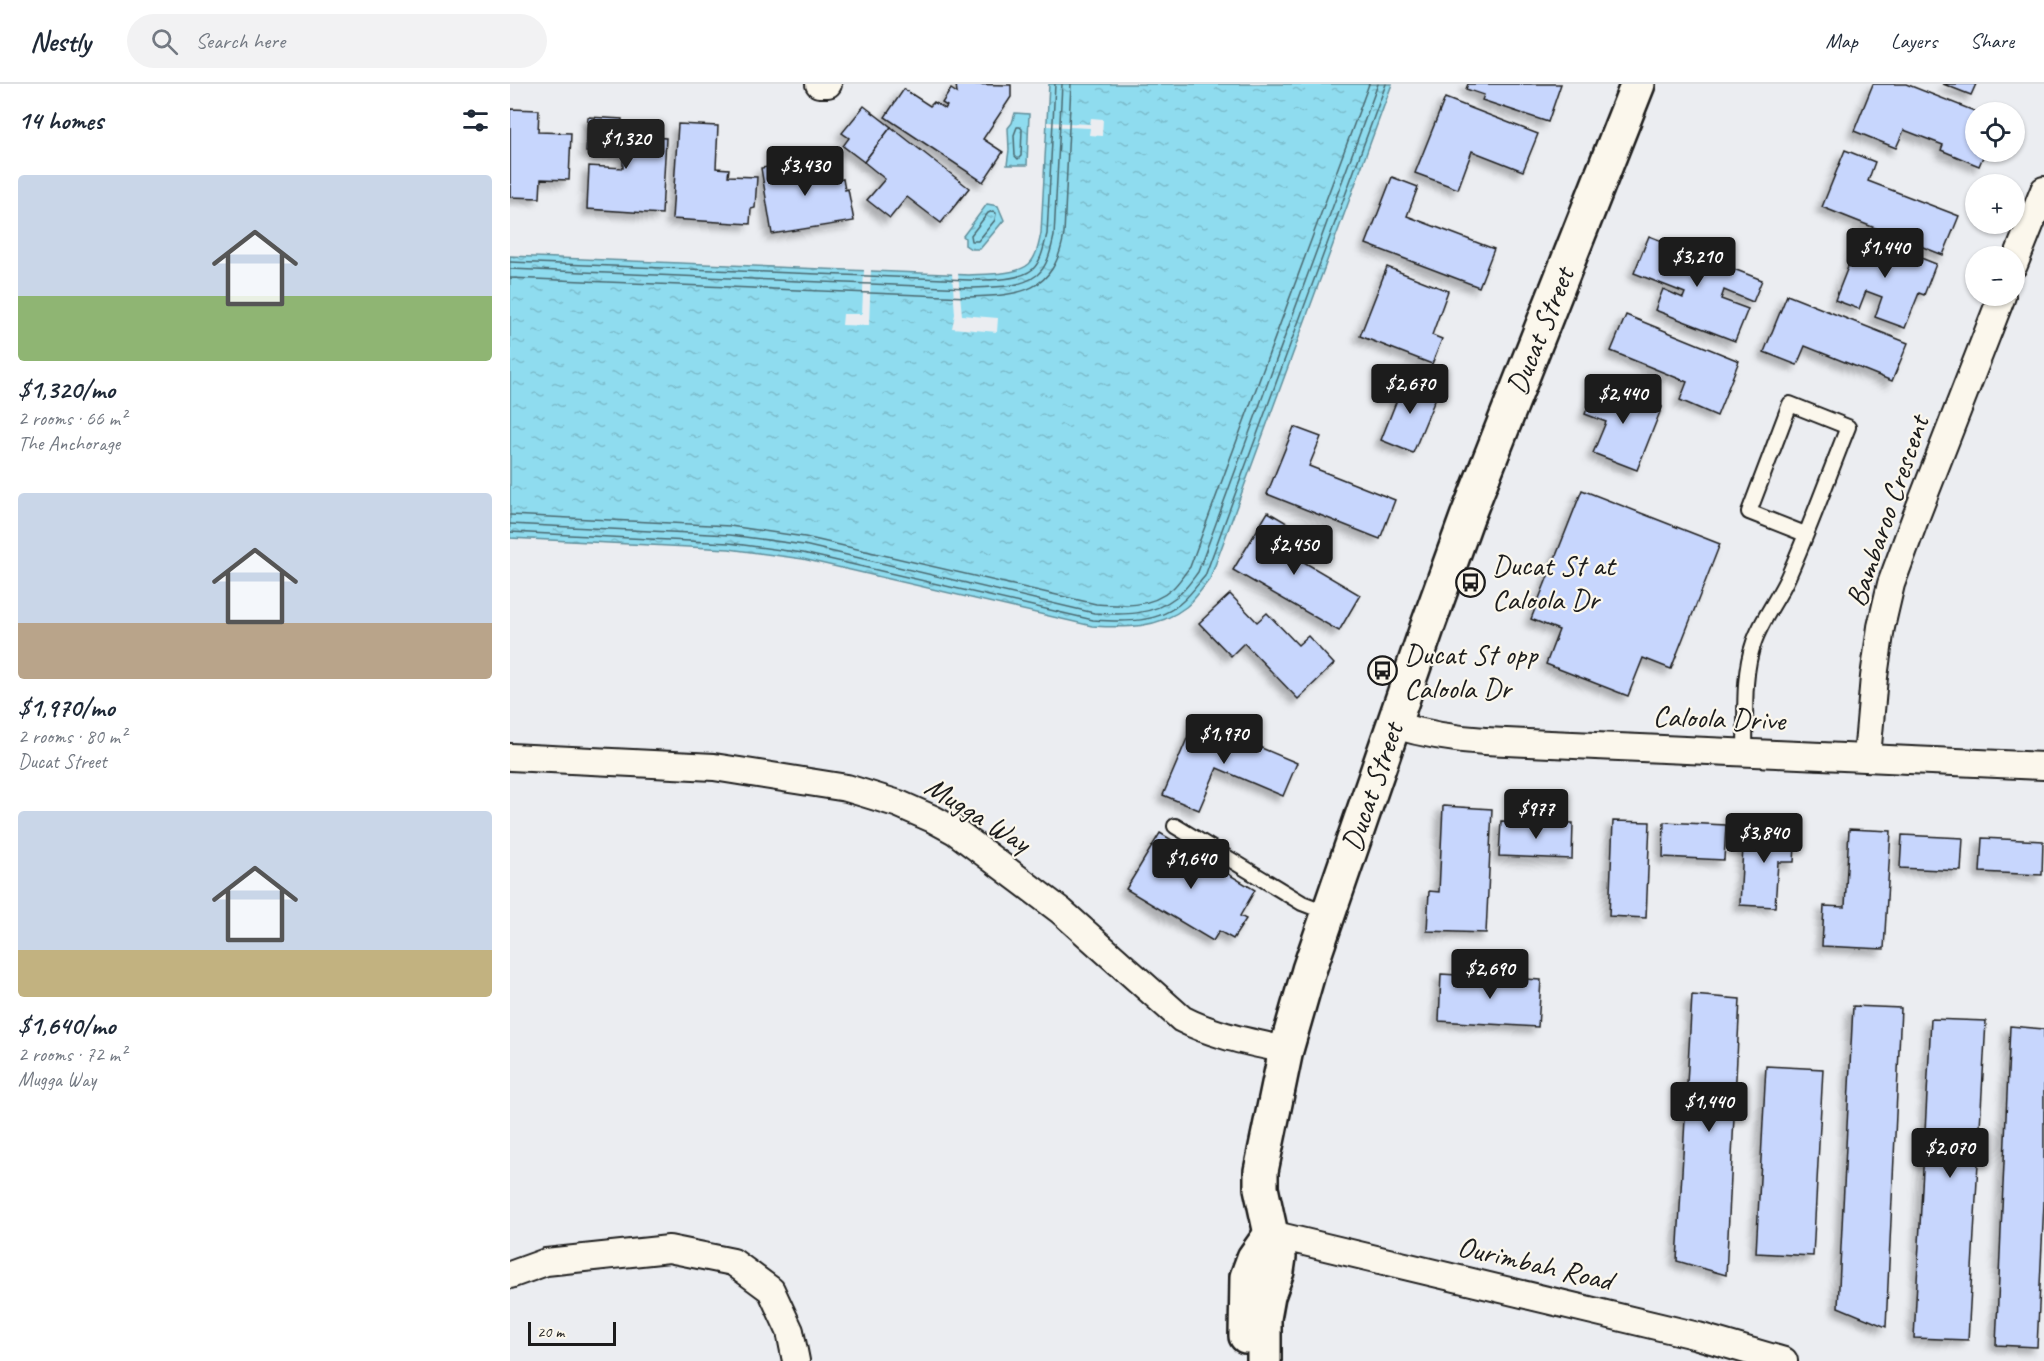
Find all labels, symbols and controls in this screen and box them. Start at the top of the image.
search box [127,14,547,68]
text: Nestly [30,24,91,59]
icon: search [148,25,181,58]
text: Search here [196,27,285,55]
text: Map [1825,28,1858,54]
text: Layers [1891,28,1937,54]
text: Share [1970,28,2014,54]
map controls [1965,102,2025,306]
button: locate [1965,102,2025,162]
text: 14 homes [18,104,103,137]
icon: filters [459,104,492,137]
pin: $1,320 [577,119,675,170]
text: $1,320 [602,126,650,151]
pin: $3,430 [756,146,854,197]
text: $3,430 [781,153,829,178]
button: + [1965,174,2025,234]
icon: home [201,214,309,322]
pin: $1,440 [1836,228,1934,279]
text: $1,440 [1861,235,1909,260]
pin: $3,210 [1648,237,1746,288]
text: $3,210 [1673,244,1721,269]
button: − [1965,246,2025,306]
street label: Ducat Street [1497,259,1584,400]
pin: $2,670 [1361,364,1459,415]
text: $2,670 [1385,371,1435,396]
text: $1,320/mo [18,373,115,406]
pin: $2,440 [1574,374,1672,425]
text: $2,440 [1599,381,1647,406]
text: 2 rooms · 66 m² [18,406,126,431]
street label: Bambaroo Crescent [1837,408,1938,611]
text: The Anchorage [18,431,120,456]
pin: $2,450 [1245,525,1343,576]
icon: home [201,532,309,640]
text: $2,450 [1270,532,1318,557]
place label: Ducat St at Caloola Dr [1492,546,1617,618]
bus stop icon: Ducat St at Caloola Dr [1455,566,1487,598]
place label: Ducat St opp Caloola Dr [1404,635,1539,707]
bus stop icon: Ducat St opp Caloola Dr [1367,655,1399,687]
text: $1,970/mo [18,691,115,724]
street label: Caloola Drive [1652,697,1788,739]
pin: $1,970 [1175,714,1273,765]
street label: Ducat Street [1332,715,1413,856]
text: $1,970 [1200,721,1248,746]
text: 2 rooms · 80 m² [18,724,126,749]
text: Ducat Street [18,749,107,774]
street label: Mugga Way [918,767,1040,863]
pin: $977 [1500,789,1572,840]
text: $977 [1518,796,1554,821]
pin: $3,840 [1715,813,1813,864]
text: $3,840 [1740,820,1788,845]
pin: $1,640 [1142,839,1240,890]
text: $1,640 [1166,846,1216,871]
icon: home [201,850,309,958]
pin: $2,690 [1441,949,1539,1000]
text: $2,690 [1465,956,1515,981]
text: $1,640/mo [18,1009,116,1042]
text: 2 rooms · 72 m² [18,1042,126,1067]
text: Mugga Way [18,1067,96,1092]
pin: $1,440 [1660,1082,1758,1133]
text: $1,440 [1685,1089,1733,1114]
pin: $2,070 [1901,1128,1999,1179]
text: $2,070 [1926,1135,1974,1160]
street label: Ourimbah Road [1454,1227,1620,1300]
scale bar [528,1319,616,1346]
text: 20 m [537,1322,564,1342]

